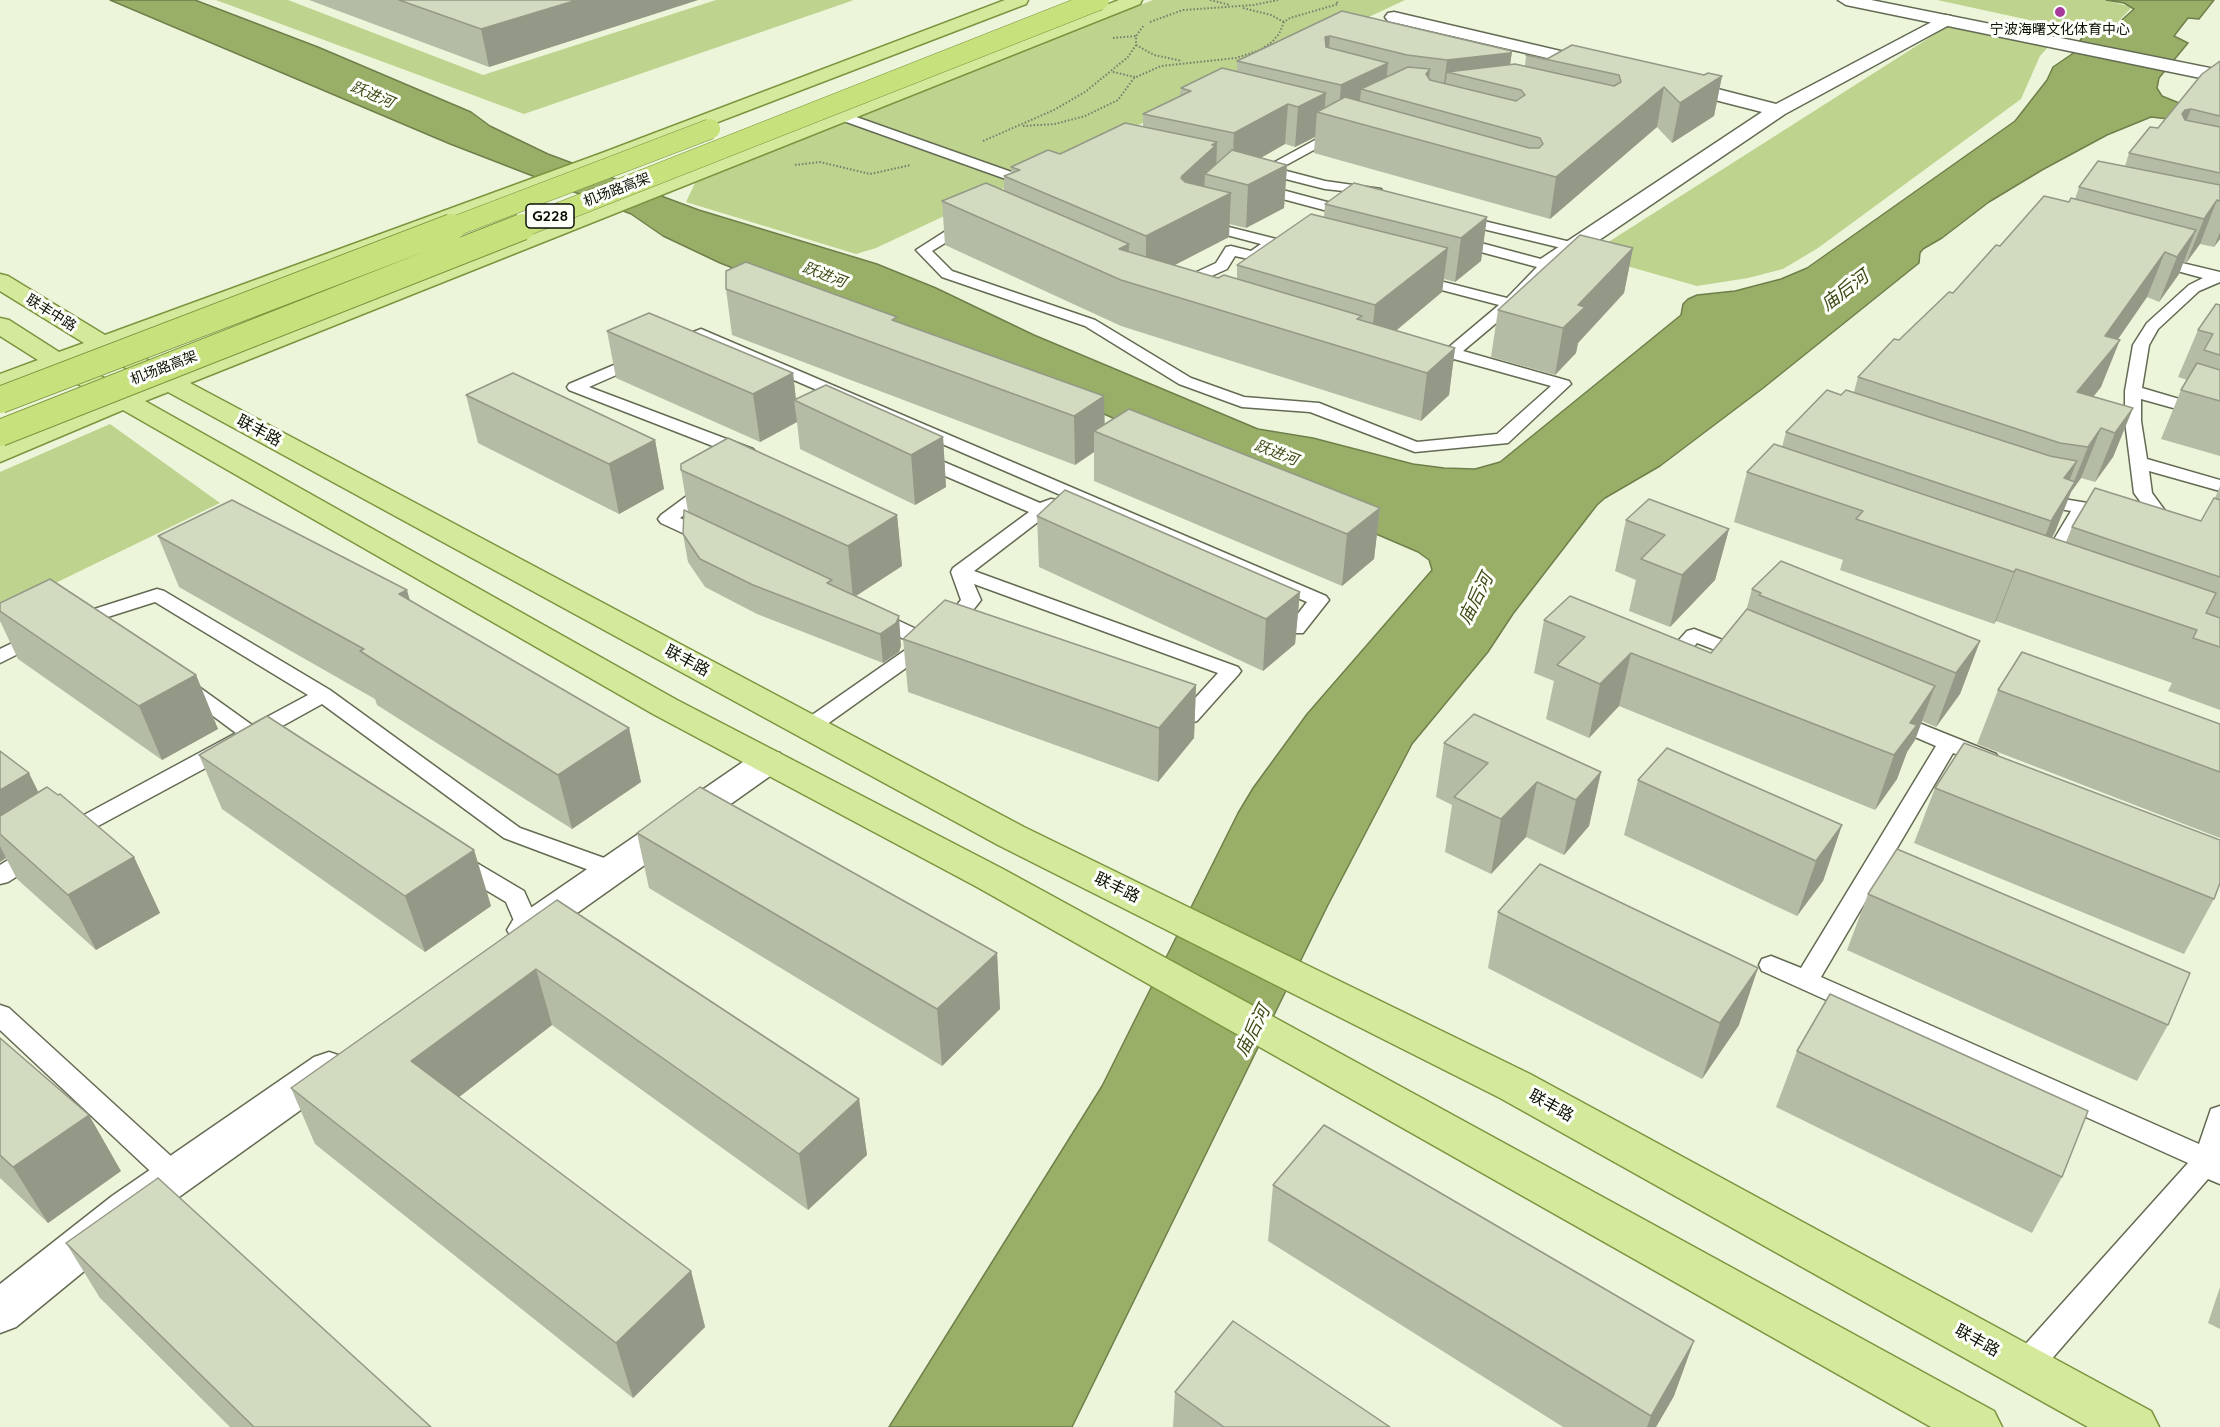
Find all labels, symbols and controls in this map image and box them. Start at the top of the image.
marker: 宁波海曙文化体育中心 [2053,5,2067,19]
place label: 宁波海曙文化体育中心 [1990,22,2130,38]
water label: 跃进河 [348,78,396,112]
street label: 机场路高架 [581,170,653,210]
road number: G228 [526,204,574,228]
water label: 跃进河 [800,259,848,291]
water label: 庙后河 [1817,266,1873,316]
street label: 联丰中路 [23,291,79,335]
street label: 机场路高架 [128,348,200,388]
street label: 联丰路 [233,411,285,451]
water label: 跃进河 [1252,437,1300,469]
water label: 庙后河 [1454,570,1498,628]
street label: 联丰路 [661,641,713,681]
street label: 联丰路 [1091,869,1143,907]
water label: 庙后河 [1231,1002,1275,1060]
street label: 联丰路 [1525,1086,1577,1126]
street label: 联丰路 [1951,1321,2003,1361]

